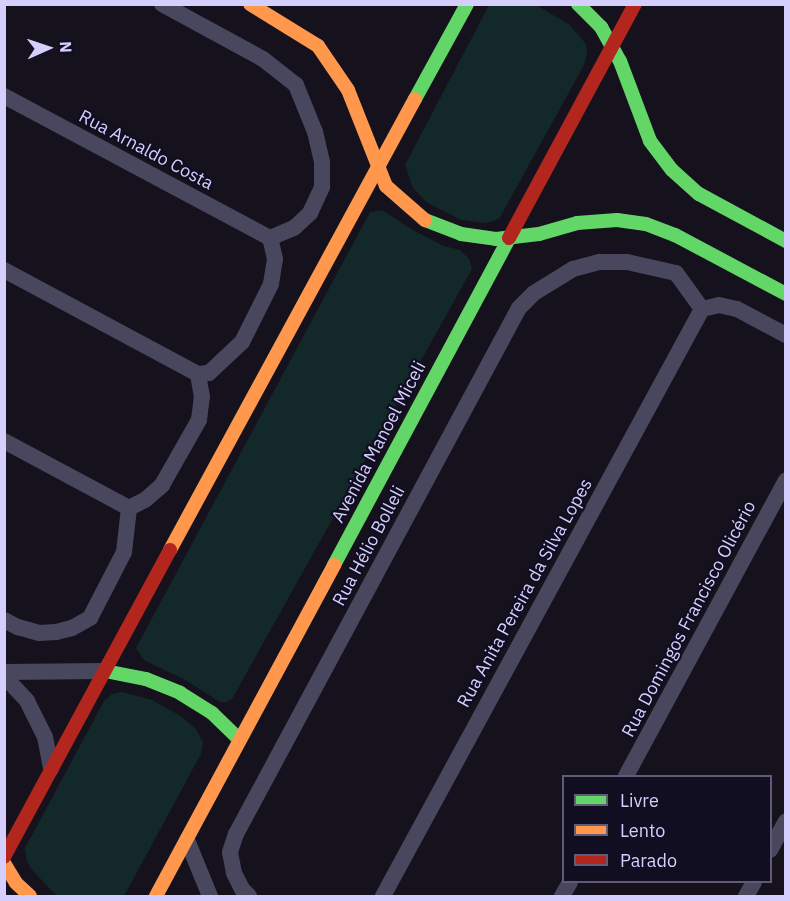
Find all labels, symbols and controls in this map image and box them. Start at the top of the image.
north arrow [18,18,78,78]
text: N [56,41,76,53]
street label: Rua Arnaldo Costa [75,105,217,195]
street label: Avenida Manoel Miceli [327,358,431,526]
street label: Rua Anita Pereira da Silva Lopes [453,475,597,711]
street label: Rua Hélio Bolleli [328,482,410,610]
street label: Rua Domingos Francisco Olicério [617,497,761,741]
legend [562,775,772,883]
text: Livre [620,789,659,812]
text: Lento [620,819,665,842]
text: Parado [620,849,677,872]

